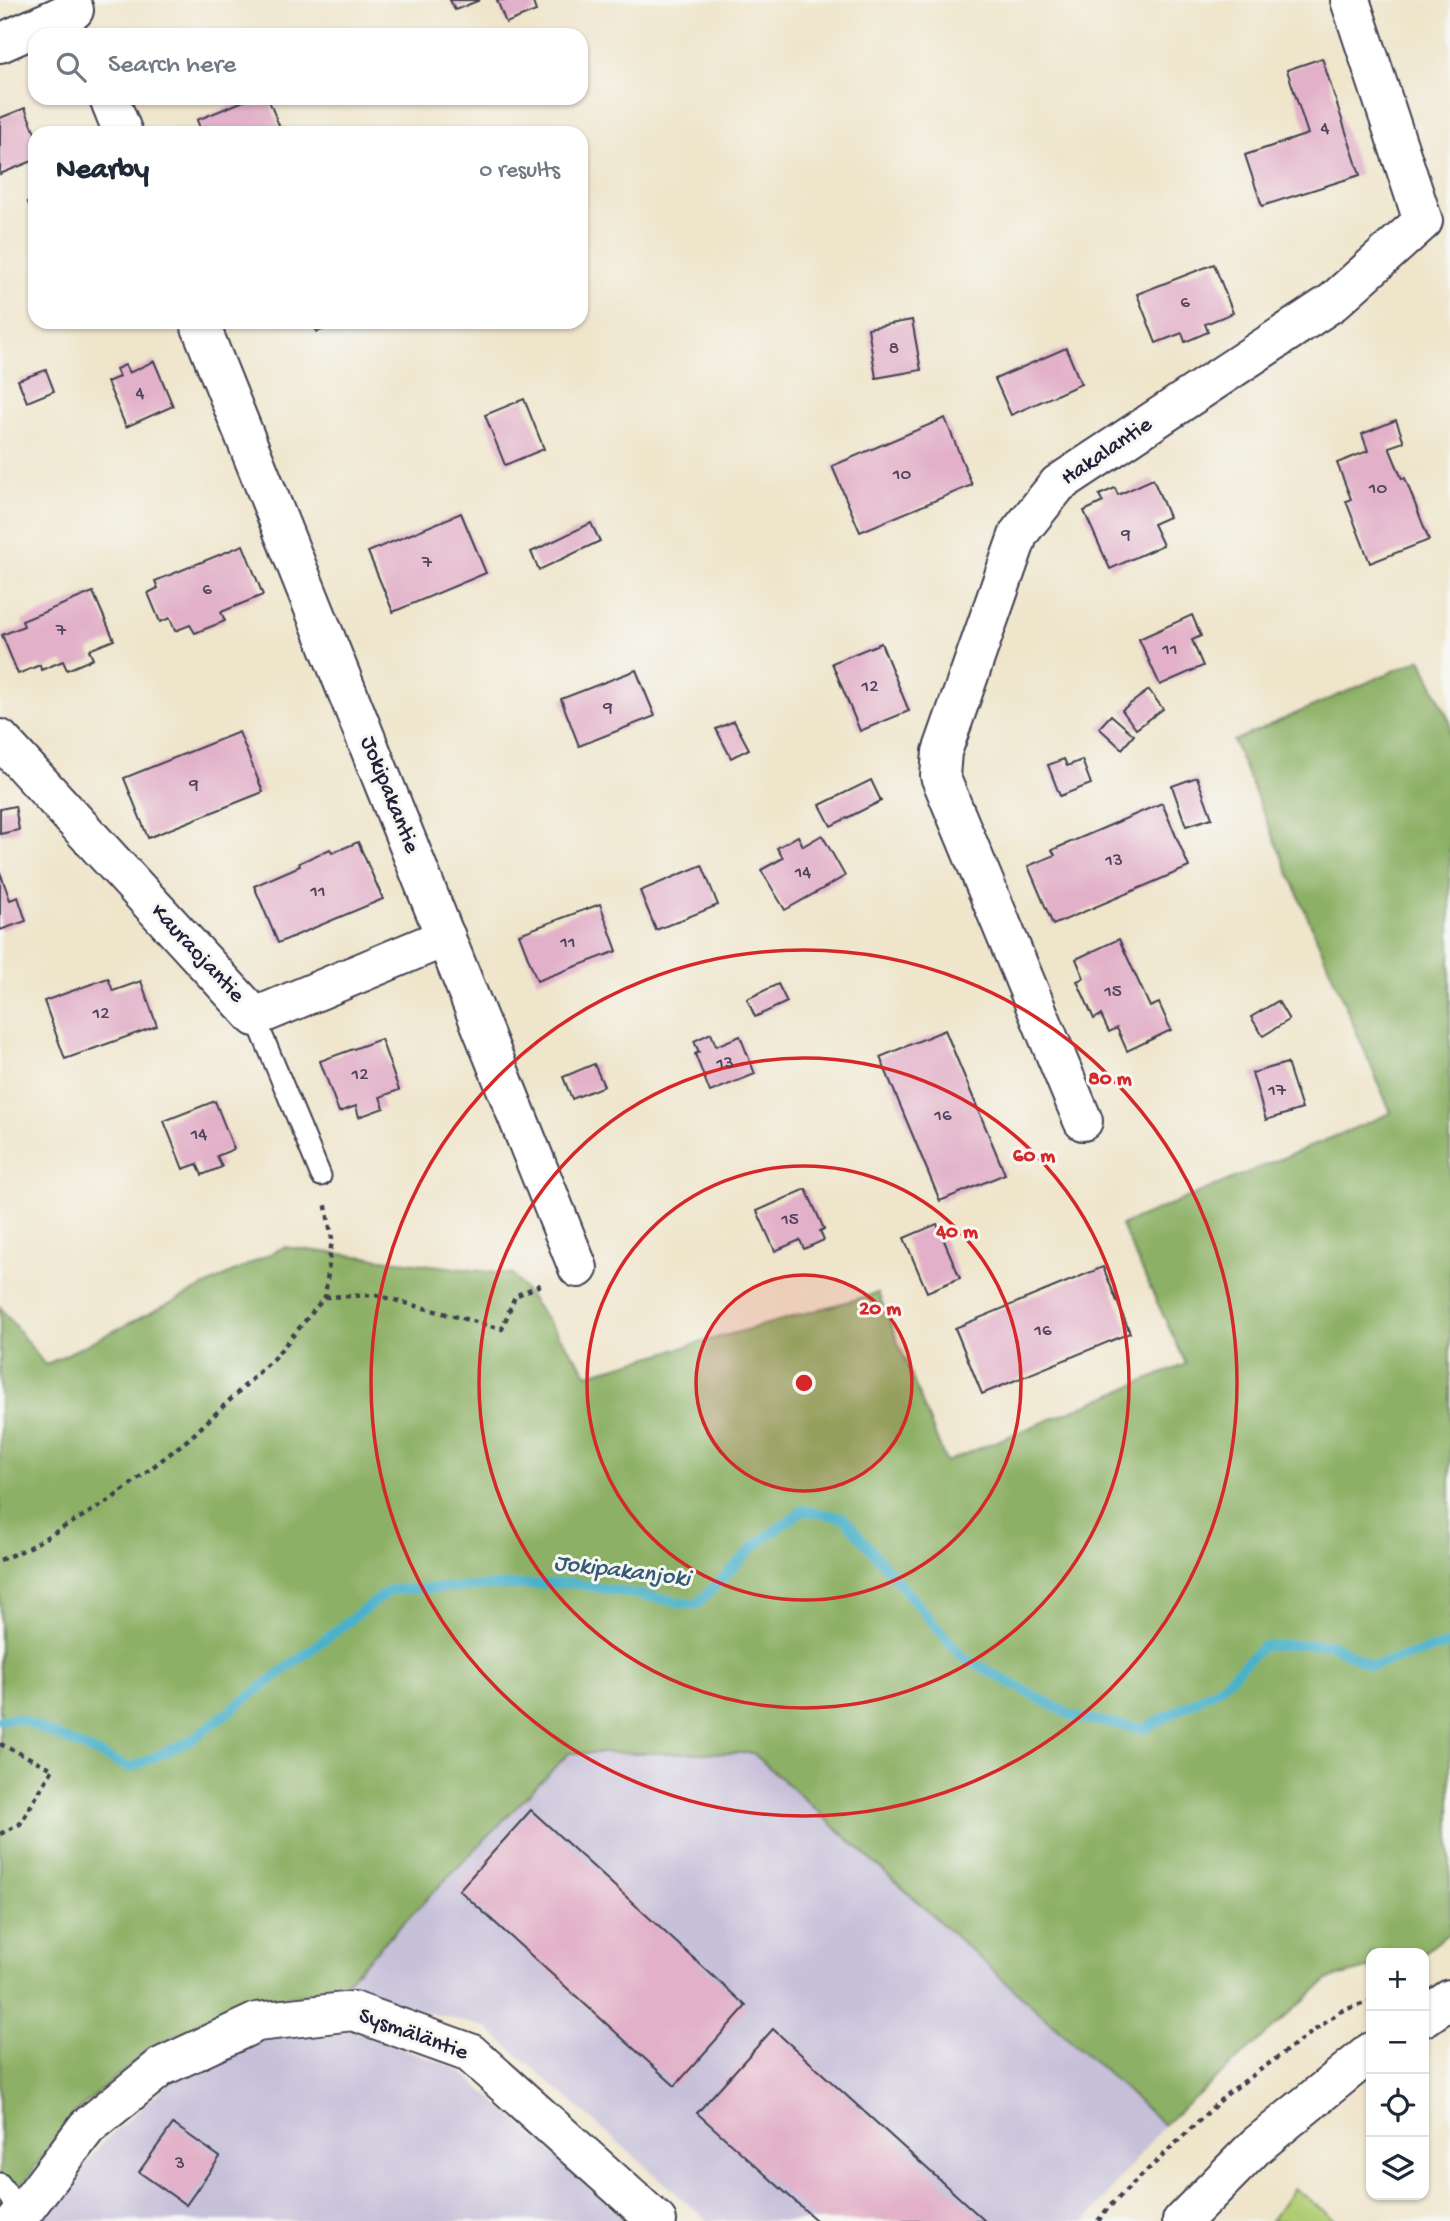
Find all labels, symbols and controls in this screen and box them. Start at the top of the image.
search box [28,28,588,105]
icon: search [52,48,90,86]
text: Search here [108,51,236,82]
house number: 4 [1321,118,1330,141]
text: Nearby [56,154,149,189]
text: 0 results [479,158,560,185]
house number: 6 [1180,292,1190,315]
house number: 8 [889,338,899,361]
house number: 4 [136,383,145,406]
street label: Hakalantie [1056,411,1159,492]
house number: 10 [892,464,911,487]
house number: 10 [1368,478,1387,501]
house number: 9 [1120,524,1131,547]
house number: 7 [421,552,433,575]
house number: 6 [202,579,212,602]
house number: 7 [55,620,67,643]
house number: 11 [1161,639,1178,662]
house number: 12 [861,676,879,699]
house number: 9 [602,697,613,720]
street label: Jokipakantie [353,733,425,858]
house number: 9 [188,774,199,797]
house number: 13 [1104,850,1123,873]
house number: 14 [794,862,811,885]
house number: 11 [309,881,326,904]
street label: Kauraojantie [144,899,251,1010]
house number: 11 [559,932,576,955]
house number: 15 [1103,981,1122,1004]
house number: 12 [92,1003,110,1026]
house number: 13 [715,1053,734,1076]
house number: 12 [351,1064,369,1087]
text: 80 m [1088,1068,1132,1093]
house number: 17 [1267,1080,1287,1103]
house number: 16 [933,1105,952,1128]
house number: 14 [190,1124,207,1147]
text: 60 m [1013,1145,1055,1170]
house number: 15 [780,1209,799,1232]
text: 40 m [935,1221,978,1246]
text: 20 m [859,1298,901,1323]
house number: 16 [1033,1320,1052,1343]
centre of rings [792,1371,816,1395]
water label: Jokipakanjoki [552,1549,695,1595]
map controls [1366,1948,1429,2200]
button: + [1366,1948,1429,2011]
street label: Sysmäläntie [355,2003,473,2068]
button: − [1366,2011,1429,2074]
button: locate [1366,2074,1429,2137]
button: layers [1366,2137,1429,2200]
house number: 3 [174,2153,185,2176]

